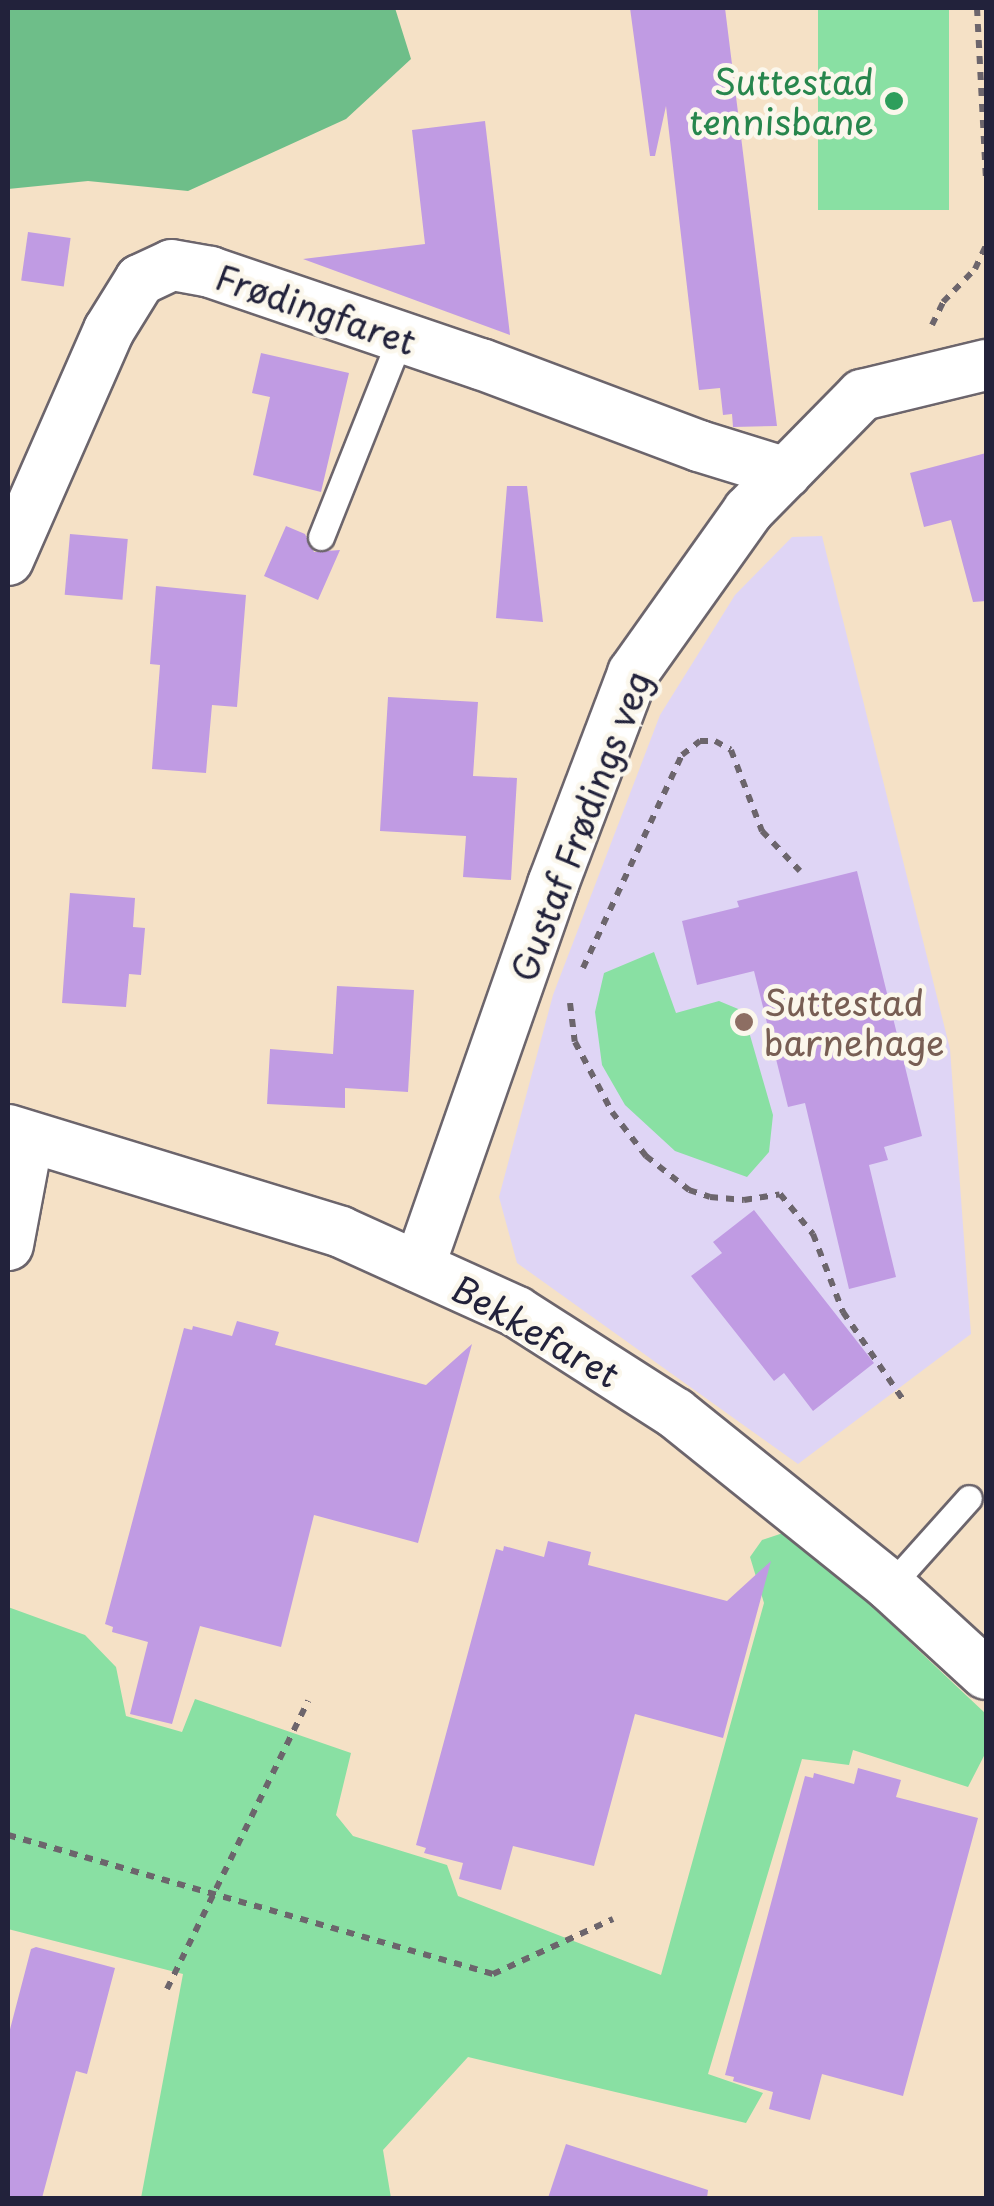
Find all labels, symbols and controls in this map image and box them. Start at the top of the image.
place label: Suttestad tennisbane [689,60,874,142]
marker: Suttestad tennisbane [883,90,905,112]
street label: Frødingfaret [210,255,422,363]
street label: Gustaf Frødings veg [500,662,660,990]
place label: Suttestad barnehage [764,981,945,1063]
marker: Suttestad barnehage [733,1011,755,1033]
street label: Bekkefaret [445,1266,627,1396]

